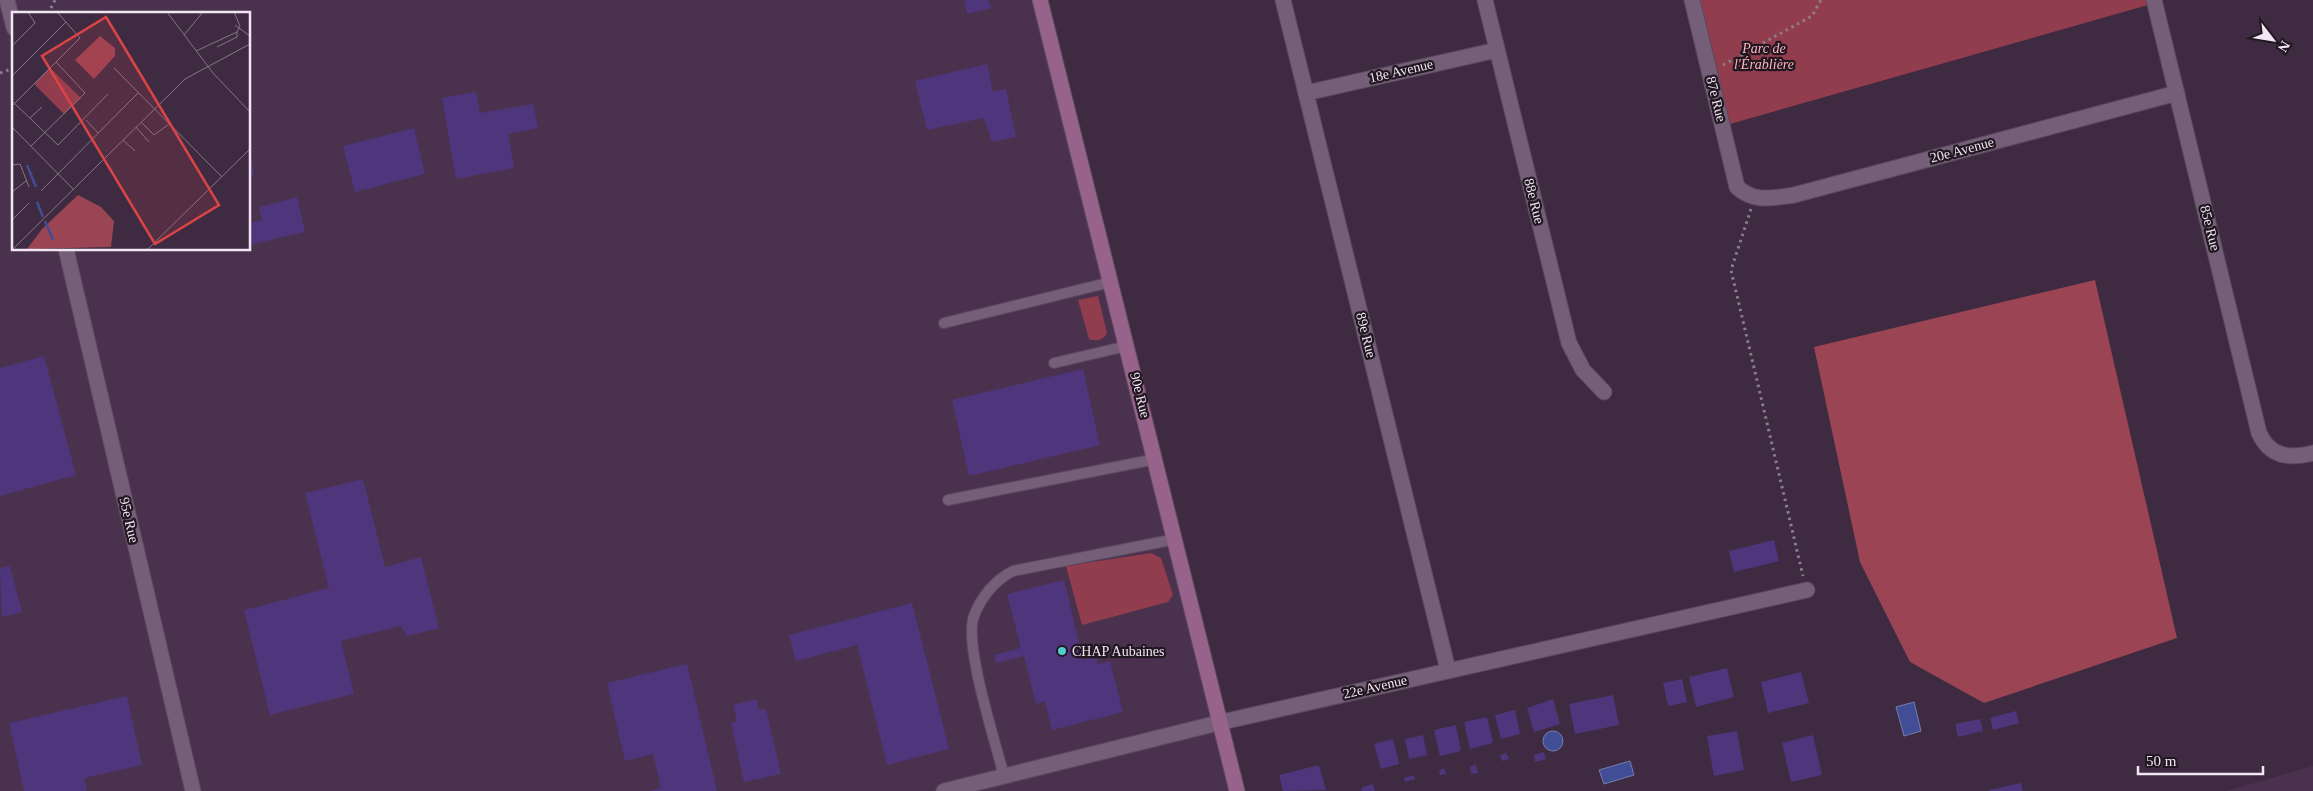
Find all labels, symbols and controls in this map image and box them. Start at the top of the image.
inset map [12,12,250,250]
north arrow [2248,15,2298,65]
text: N [2275,38,2293,55]
park label: Parc de l'Érablière [1734,41,1794,72]
street label: 18e Avenue [1367,56,1435,86]
street label: 87e Rue [1703,75,1729,123]
street label: 20e Avenue [1928,134,1996,166]
street label: 88e Rue [1521,177,1547,225]
street label: 85e Rue [2197,204,2223,252]
street label: 89e Rue [1353,311,1379,359]
street label: 90e Rue [1127,371,1153,419]
street label: 95e Rue [116,496,142,544]
place label: CHAP Aubaines [1072,644,1164,659]
marker: CHAP Aubaines [1056,645,1068,657]
street label: 22e Avenue [1341,672,1409,702]
scale bar [2138,744,2263,776]
text: 50 m [2146,753,2177,769]

